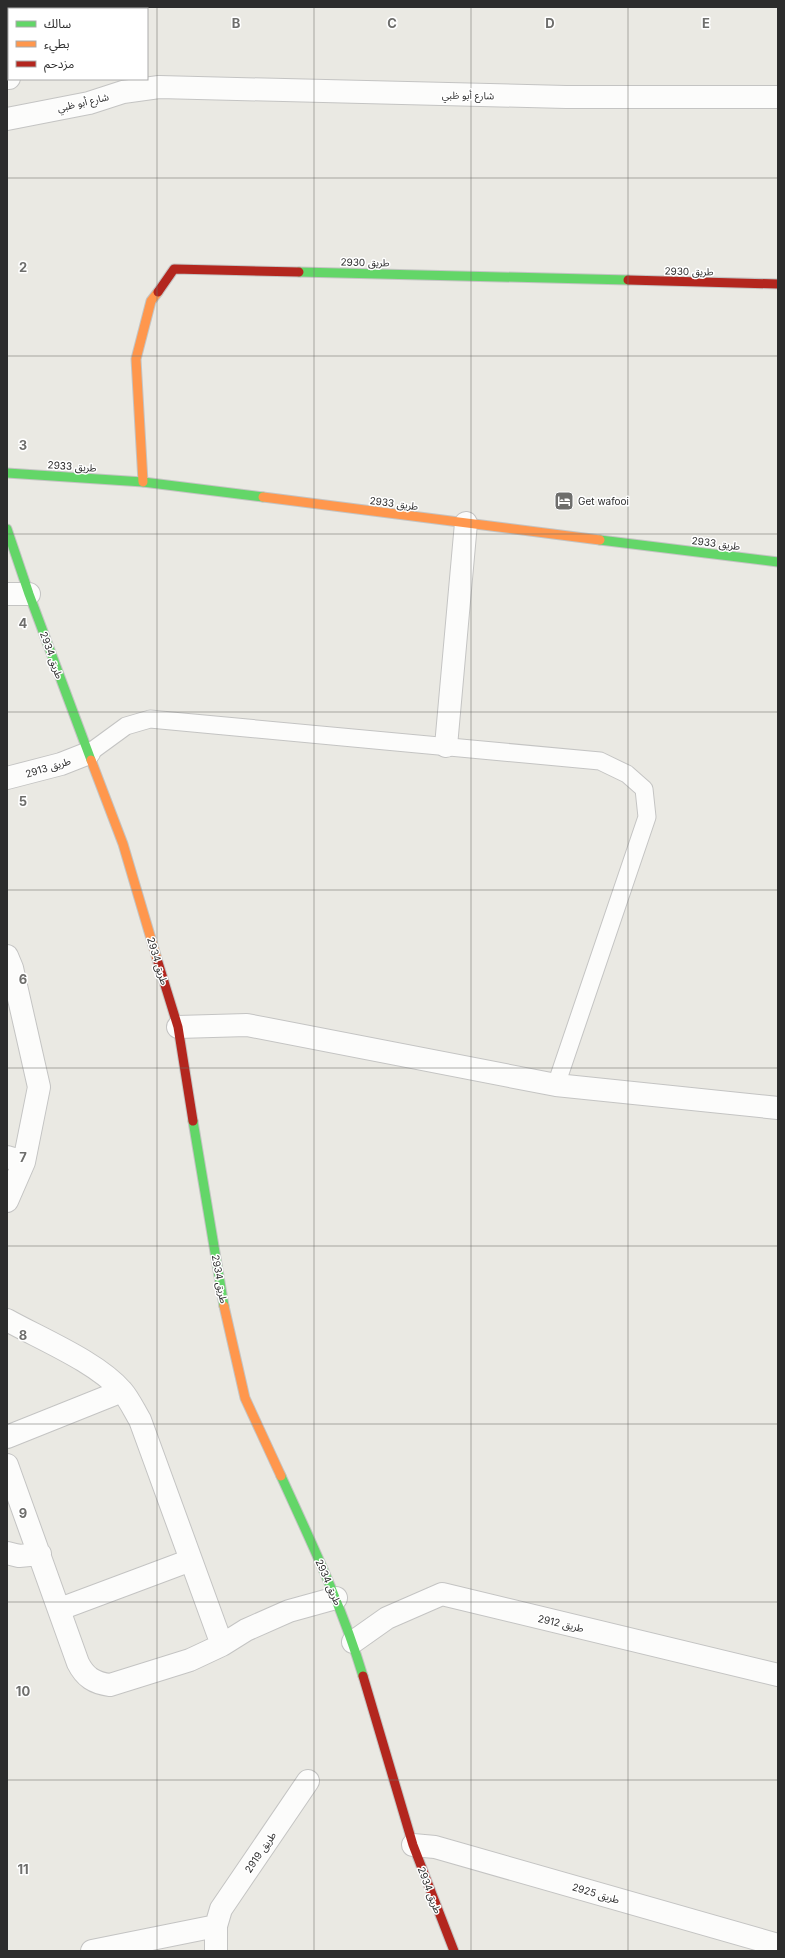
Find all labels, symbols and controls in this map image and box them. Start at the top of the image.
legend [8,8,148,80]
text: B [232,15,241,31]
text: C [387,15,397,31]
text: D [545,15,555,31]
text: E [702,15,710,31]
text: سالك [44,16,71,31]
text: بطيء [44,36,70,54]
text: مزدحم [44,56,74,73]
street label: شارع أبو ظبي [442,89,494,104]
street label: شارع أبو ظبي [56,90,111,116]
street label: طريق 2930 [340,256,390,269]
text: 2 [19,259,27,275]
street label: طريق 2930 [664,265,714,278]
text: 3 [19,437,27,453]
street label: طريق 2933 [47,458,97,475]
hotel icon: Get wafooi [553,490,575,512]
street label: طريق 2933 [369,494,419,513]
place label: Get wafooi [578,495,629,507]
street label: طريق 2933 [691,534,741,553]
text: 4 [19,615,28,631]
street label: طريق 2934 [37,630,66,681]
street label: طريق 2913 [24,754,73,781]
text: 5 [19,793,27,809]
street label: طريق 2934 [144,936,171,987]
text: 6 [19,971,27,987]
text: 7 [19,1149,27,1165]
street label: طريق 2934 [209,1254,230,1305]
text: 8 [19,1327,27,1343]
text: 9 [19,1505,27,1521]
street label: طريق 2934 [313,1557,345,1608]
street label: طريق 2912 [537,1612,585,1635]
text: 10 [16,1683,30,1699]
street label: طريق 2919 [242,1829,279,1875]
text: 11 [17,1861,29,1877]
street label: طريق 2934 [415,1865,445,1916]
street label: طريق 2925 [571,1881,621,1907]

